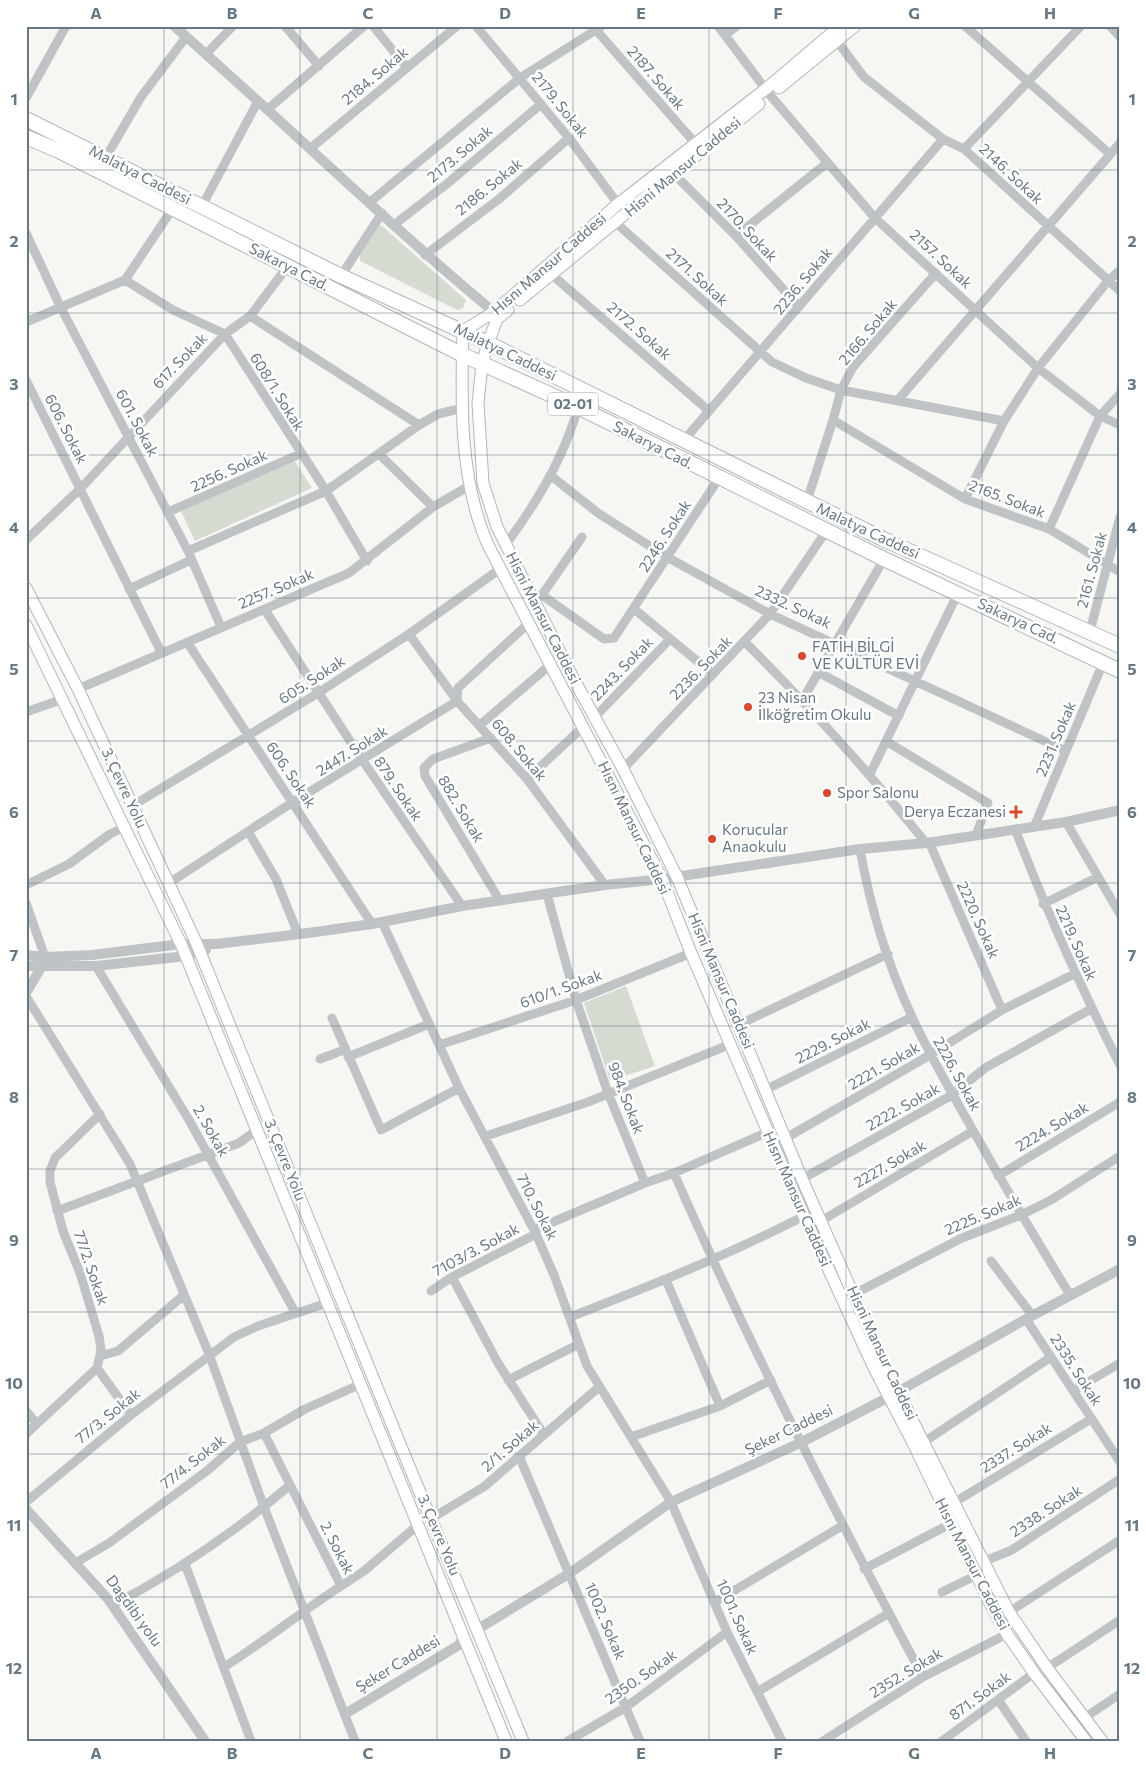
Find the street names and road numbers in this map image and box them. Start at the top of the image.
street label: 2184. Sokak [338,42,411,108]
street label: 2187. Sokak [624,42,689,113]
street label: 2179. Sokak [529,68,593,141]
street label: Hisni Mansur Caddesi [621,112,744,220]
street label: 2173. Sokak [423,121,495,186]
street label: 2146. Sokak [976,139,1047,207]
street label: Malatya Caddesi [86,141,195,208]
street label: 2186. Sokak [451,154,525,219]
street label: 2170. Sokak [714,194,782,265]
street label: Hısnı Mansur Caddesi [487,209,609,318]
street label: 2157. Sokak [907,225,977,292]
street label: Sakarya Cad. [246,238,332,294]
street label: 2236. Sokak [769,243,836,318]
street label: 2171. Sokak [663,244,732,309]
street label: 2166. Sokak [834,295,900,368]
street label: 2172. Sokak [604,297,675,363]
street label: Malatya Caddesi [451,318,560,384]
street label: 617. Sokak [148,329,210,392]
street label: 608/1. Sokak [247,349,309,434]
street label: 601. Sokak [113,386,163,459]
street label: 606. Sokak [42,391,92,466]
road number: 02-01 [548,392,598,416]
street label: Sakarya Cad. [610,416,696,472]
street label: 2256. Sokak [187,445,270,495]
street label: 2165. Sokak [967,475,1048,521]
street label: 2246. Sokak [634,496,694,575]
street label: Malatya Caddesi [814,498,923,562]
street label: 2161. Sokak [1072,529,1110,610]
street label: Hisni Mansur Caddesi [503,548,585,687]
street label: 2257. Sokak [235,564,316,612]
street label: 2332. Sokak [752,581,834,632]
street label: Sakarya Cad. [975,593,1062,647]
street label: 2236. Sokak [665,631,735,703]
street label: 2243. Sokak [586,633,656,704]
street label: 605. Sokak [275,651,348,707]
street label: 2231. Sokak [1031,698,1079,779]
street label: 608. Sokak [488,714,551,784]
street label: 2447. Sokak [312,721,391,779]
street label: 606. Sokak [263,738,321,811]
street label: 3. Çevre Yolu [98,745,151,831]
street label: 879. Sokak [371,753,427,824]
street label: Hısnı Mansur Caddesi [595,758,675,897]
street label: 882. Sokak [435,772,489,845]
street label: 2220. Sokak [954,878,1004,961]
street label: 2219. Sokak [1052,902,1101,983]
street label: Hisni Mansur Caddesi [685,910,759,1051]
street label: 610/1. Sokak [517,965,604,1011]
street label: 2229. Sokak [792,1013,873,1067]
street label: 2226. Sokak [930,1033,986,1114]
street label: 2221. Sokak [845,1037,922,1093]
street label: 984. Sokak [605,1059,649,1136]
street label: 2222. Sokak [862,1078,943,1134]
street label: 2224. Sokak [1012,1097,1091,1155]
street label: 2. Sokak [190,1101,234,1160]
street label: 3. Çevre Yolu [261,1116,310,1203]
street label: Hısnı Mansur Caddesi [760,1128,836,1269]
street label: 2227. Sokak [850,1135,929,1191]
street label: 710. Sokak [513,1170,562,1243]
street label: 2225. Sokak [942,1190,1024,1238]
street label: 7103/3. Sokak [429,1219,522,1280]
street label: 77/2. Sokak [71,1228,113,1307]
street label: Hisni Mansur Caddesi [844,1283,922,1423]
street label: 2335. Sokak [1047,1330,1107,1409]
street label: 77/3. Sokak [71,1384,143,1447]
street label: Şeker Caddesi [742,1400,835,1458]
street label: 2/1. Sokak [477,1416,542,1475]
street label: 2337. Sokak [977,1418,1054,1476]
street label: 77/4. Sokak [156,1430,228,1492]
street label: 2338. Sokak [1006,1480,1085,1540]
street label: 3. Çevre Yolu [415,1491,465,1578]
street label: Hısnı Mansur Caddesi [932,1494,1014,1633]
street label: 2. Sokak [317,1518,359,1577]
street label: Dagdibi yolu [103,1571,167,1650]
street label: 1001. Sokak [713,1576,763,1657]
street label: 1002. Sokak [582,1579,630,1662]
street label: Şeker Caddesi [352,1631,443,1695]
street label: 2352. Sokak [866,1643,945,1701]
street label: 2350. Sokak [601,1645,680,1707]
street label: 871. Sokak [945,1667,1014,1724]

